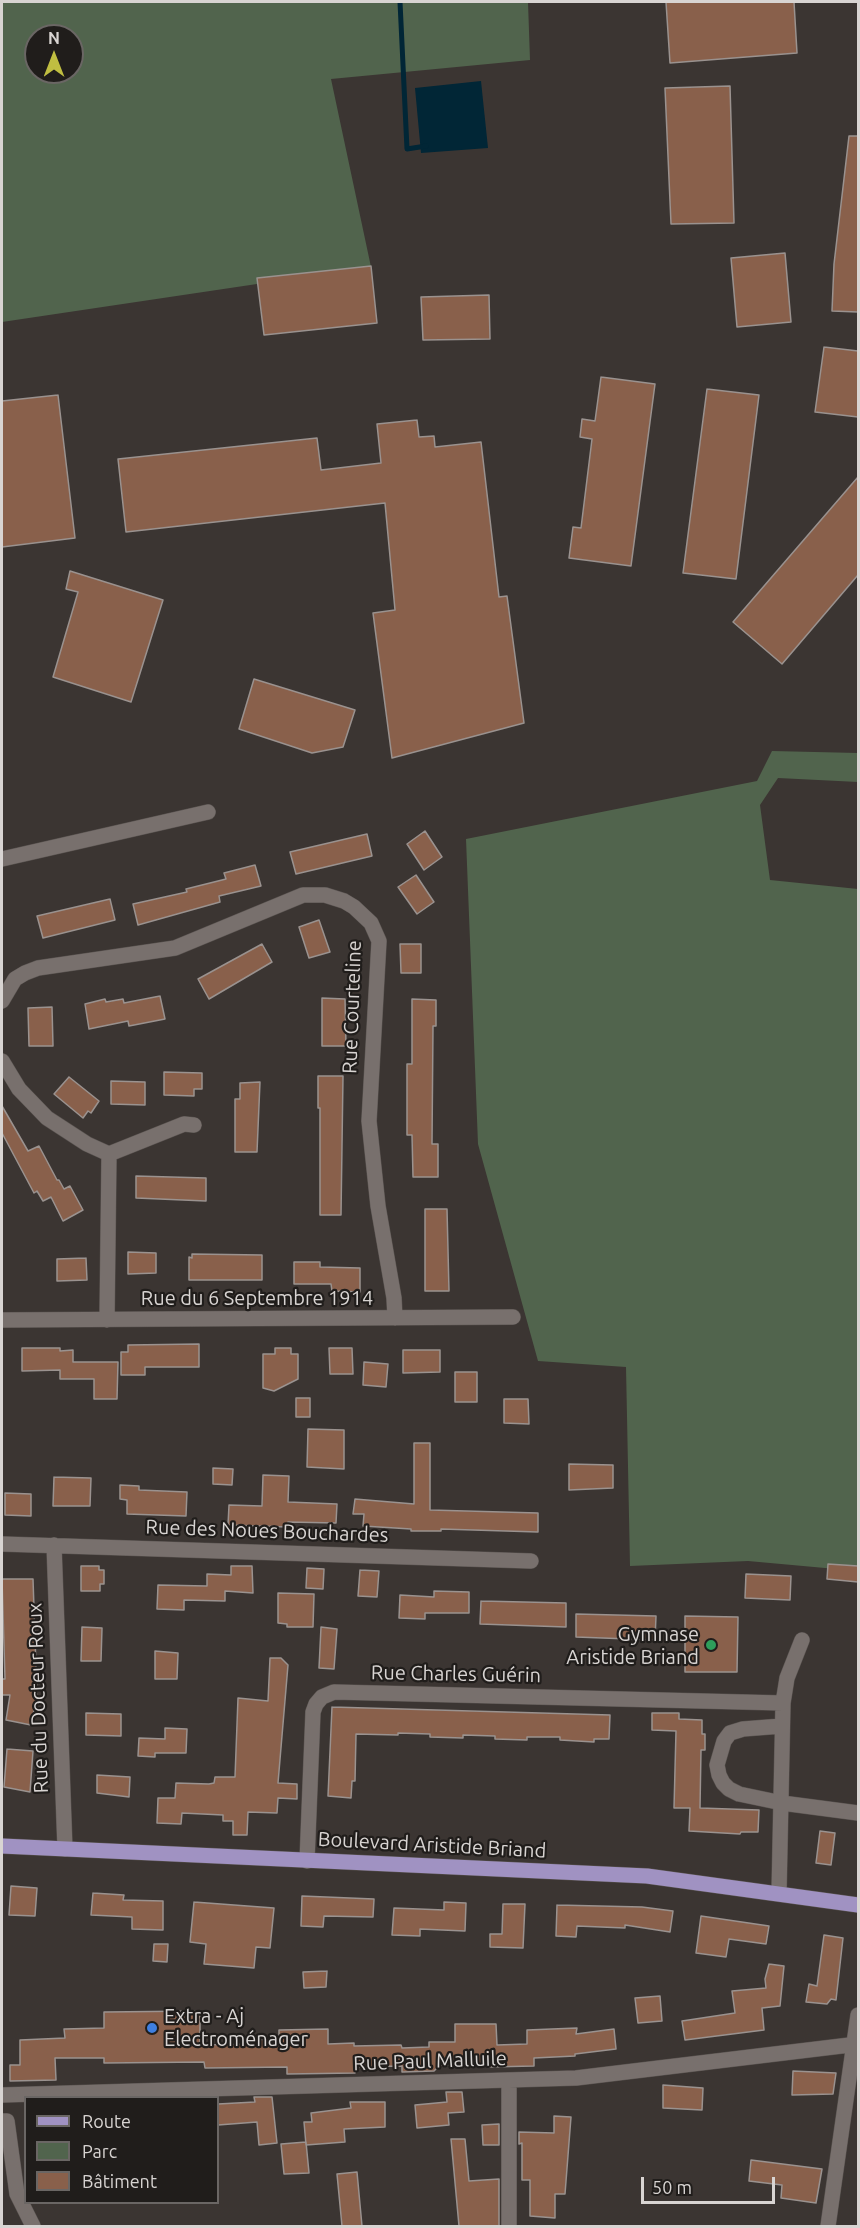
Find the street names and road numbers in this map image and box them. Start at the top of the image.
street label: Rue Courteline [338,940,366,1074]
street label: Rue du 6 Septembre 1914 [141,1286,373,1310]
street label: Rue des Noues Bouchardes [145,1515,389,1547]
street label: Rue du Docteur Roux [23,1602,53,1794]
street label: Rue Charles Guérin [371,1661,541,1687]
street label: Boulevard Aristide Briand [317,1827,547,1863]
street label: Rue Paul Malluile [353,2046,507,2076]

